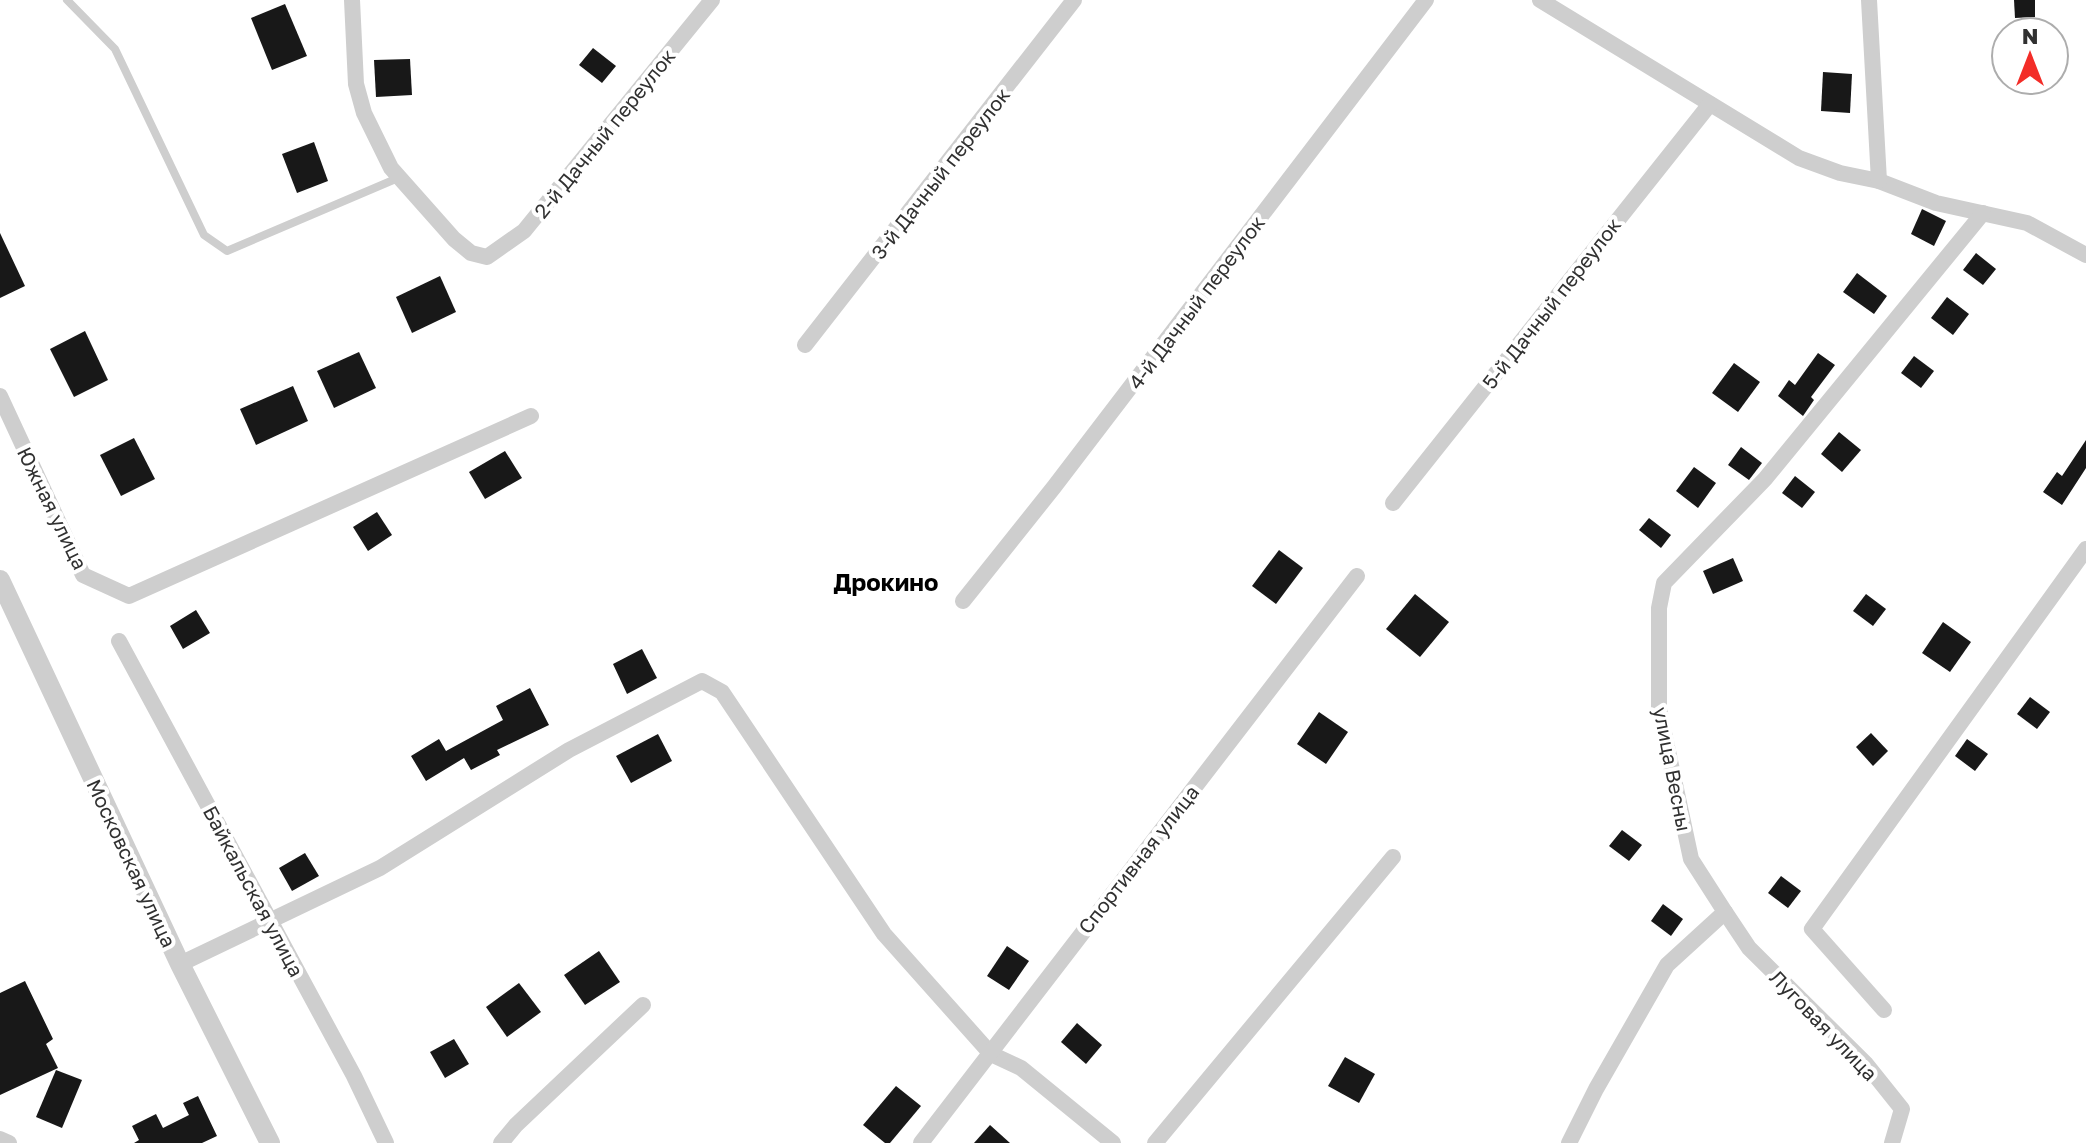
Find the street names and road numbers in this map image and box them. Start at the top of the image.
street label: 2-й Дачный переулок [528,44,680,222]
street label: 3-й Дачный переулок [866,83,1014,263]
street label: 4-й Дачный переулок [1123,210,1269,394]
street label: 5-й Дачный переулок [1477,213,1625,393]
street label: Южная улица [13,443,93,573]
street label: улица Весны [1649,705,1697,833]
street label: Московская улица [82,775,182,951]
street label: Спортивная улица [1073,780,1203,938]
street label: Байкальская улица [199,801,309,981]
street label: Луговая улица [1765,965,1883,1085]

